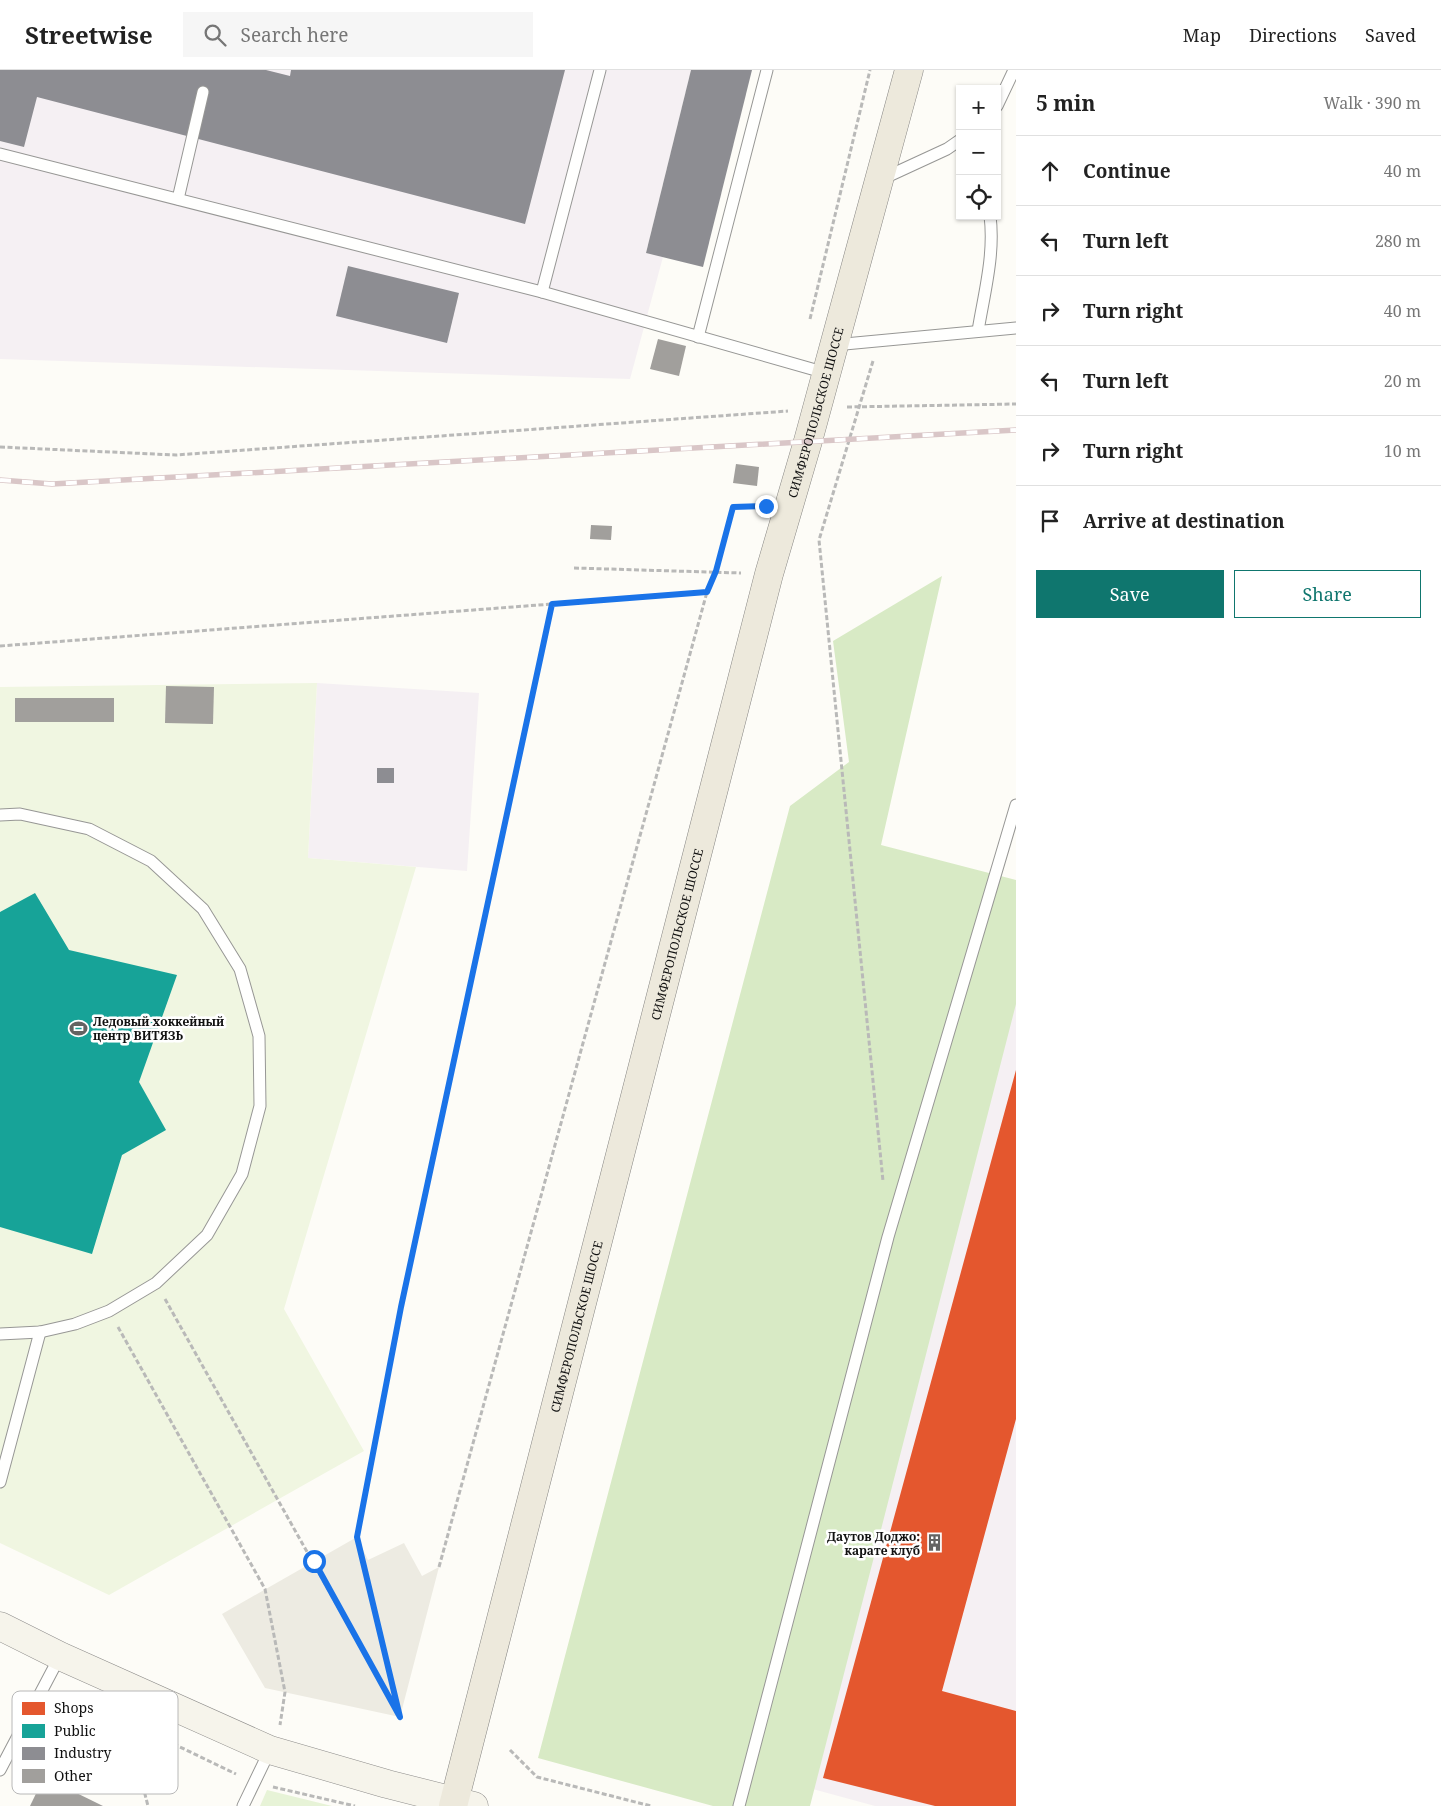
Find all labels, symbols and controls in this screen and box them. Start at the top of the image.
search box [183,12,533,57]
text: Streetwise [25,18,153,51]
icon: search [201,21,229,49]
text: Search here [241,22,348,48]
text: Map [1183,23,1221,47]
text: Directions [1249,23,1337,47]
text: Saved [1365,23,1416,47]
map controls [956,85,1001,220]
button: + [956,85,1001,130]
text: 5 min [1036,89,1095,117]
text: Walk · 390 m [1324,92,1421,114]
button: − [956,130,1001,175]
icon: ahead [1036,157,1064,185]
text: Continue [1083,158,1171,184]
text: 40 m [1384,160,1421,182]
button: locate [956,175,1001,220]
icon: left [1036,227,1064,255]
text: Turn left [1083,228,1169,254]
text: 280 m [1375,230,1421,252]
icon: right [1036,297,1064,325]
text: Turn right [1083,298,1183,324]
text: 40 m [1384,300,1421,322]
street label: СИМФЕРОПОЛЬСКОЕ ШОССЕ [783,325,847,500]
icon: left [1036,367,1064,395]
text: Turn left [1083,368,1169,394]
text: 20 m [1384,370,1421,392]
icon: right [1036,437,1064,465]
text: Turn right [1083,438,1183,464]
text: 10 m [1384,440,1421,462]
route end [755,495,778,518]
icon: arrive [1036,507,1064,535]
text: Arrive at destination [1083,508,1285,534]
button: Save [1036,570,1224,618]
button: Share [1234,570,1421,618]
street label: СИМФЕРОПОЛЬСКОЕ ШОССЕ [646,847,707,1022]
place label: Ледовый хоккейный центр ВИТЯЗЬ [93,1013,224,1044]
sports icon: Ледовый хоккейный центр ВИТЯЗЬ [69,1018,89,1038]
street label: СИМФЕРОПОЛЬСКОЕ ШОССЕ [546,1239,606,1414]
place label: Даутов Доджо: карате клуб [827,1528,920,1559]
building icon: Даутов Доджо: карате клуб [924,1533,944,1553]
route start [303,1550,326,1573]
legend [12,1691,178,1794]
text: Shops [54,1698,94,1717]
text: Public [54,1721,96,1740]
text: Industry [54,1743,111,1762]
text: Other [54,1766,93,1785]

